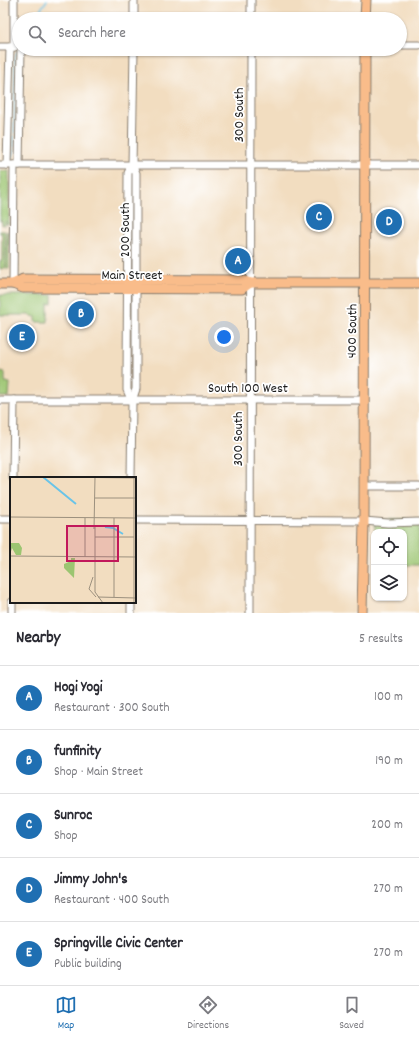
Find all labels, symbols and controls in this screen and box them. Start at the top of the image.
search box [12,12,407,56]
icon: search [26,23,48,45]
text: Search here [58,23,126,45]
street label: 300 South [230,88,250,142]
pin: C [306,202,332,232]
street label: 200 South [116,203,136,257]
pin: D [376,207,402,237]
pin: A [225,246,251,276]
street label: Main Street [101,266,163,286]
pin: B [68,299,94,329]
street label: 400 South [343,304,363,358]
pin: E [9,322,35,352]
your location [214,327,234,347]
street label: South 100 West [208,379,288,399]
street label: 300 South [229,412,249,466]
inset map [10,477,136,603]
map controls [371,529,407,601]
button: locate [371,529,407,565]
button: layers [371,565,407,601]
text: Nearby [16,627,60,651]
text: 5 results [359,630,403,649]
text: Hogi Yogi [54,677,103,699]
text: A [25,688,33,707]
text: 100 m [374,688,403,707]
text: Restaurant · 300 South [54,699,169,718]
text: funfinity [54,741,101,763]
text: B [26,752,32,771]
text: 190 m [375,752,403,771]
text: Shop · Main Street [54,763,143,782]
text: Sunroc [54,805,92,827]
text: C [26,816,32,835]
text: 200 m [371,816,403,835]
text: Shop [54,827,77,846]
text: Jimmy John's [54,869,128,891]
text: D [26,880,32,899]
text: 270 m [373,880,403,899]
text: Restaurant · 400 South [54,891,169,910]
text: Springville Civic Center [54,933,183,955]
text: E [26,944,32,963]
text: 270 m [373,944,403,963]
text: Public building [54,955,122,974]
tab: Map [55,994,77,1034]
tab: Directions [187,994,229,1034]
tab: Saved [339,994,364,1034]

